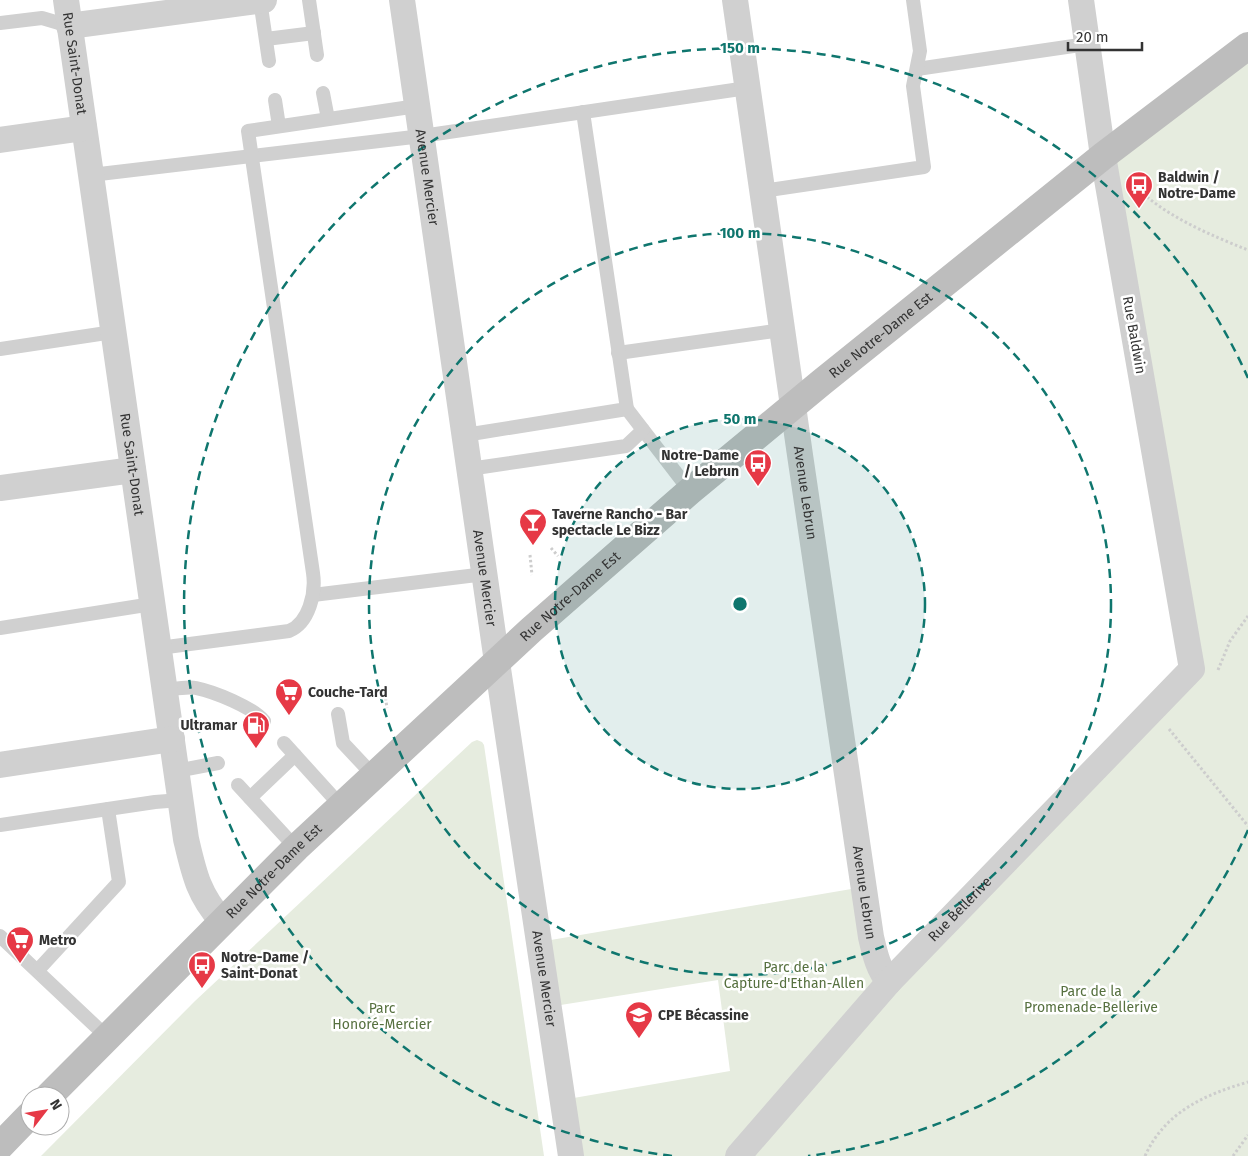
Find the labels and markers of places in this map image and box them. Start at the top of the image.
place label: Baldwin / Notre-Dame [1158,169,1236,202]
bus stop icon: Baldwin / Notre-Dame [1124,170,1154,209]
place label: Notre-Dame / Lebrun [661,447,739,480]
bus stop icon: Notre-Dame / Lebrun [743,448,773,487]
place label: Taverne Rancho - Bar spectacle Le Bizz [552,506,688,539]
bar icon: Taverne Rancho - Bar spectacle Le Bizz [518,507,548,546]
centre of rings [731,595,749,613]
supermarket icon: Couche-Tard [274,677,304,716]
place label: Couche-Tard [308,684,388,701]
fuel station icon: Ultramar [241,710,271,749]
place label: Ultramar [180,717,237,734]
supermarket icon: Metro [5,925,35,964]
place label: Metro [39,932,77,949]
place label: Notre-Dame / Saint-Donat [221,949,309,982]
bus stop icon: Notre-Dame / Saint-Donat [187,950,217,989]
school or university icon: CPE Bécassine [624,1000,654,1039]
place label: CPE Bécassine [658,1007,749,1024]

